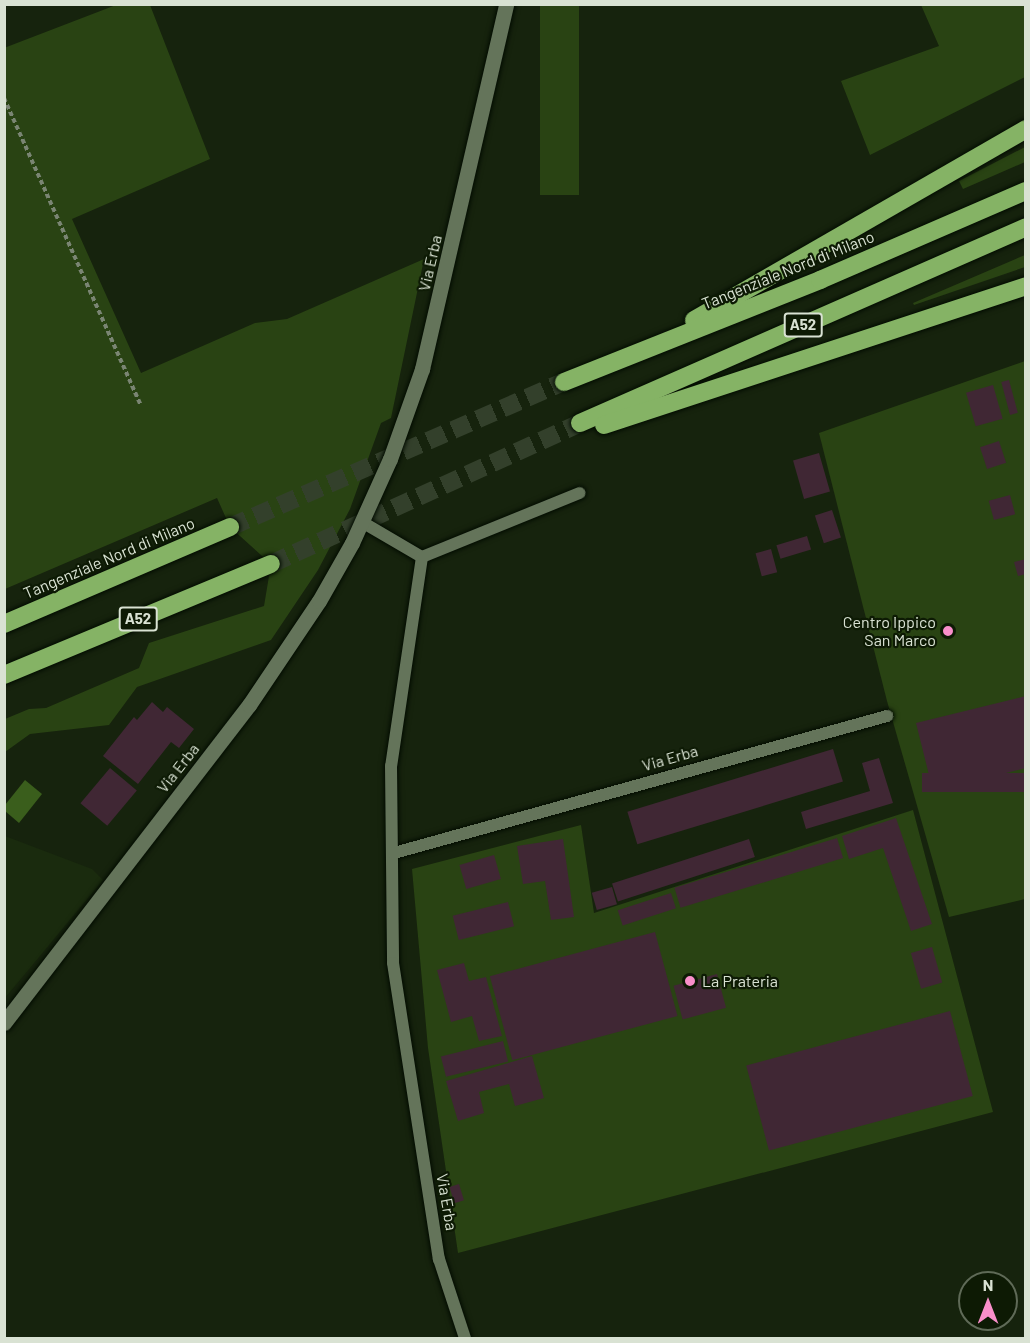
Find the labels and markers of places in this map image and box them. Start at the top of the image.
place label: Centro Ippico San Marco [843,612,936,650]
marker: Centro Ippico San Marco [941,624,955,638]
place label: La Prateria [702,971,778,991]
marker: La Prateria [683,974,697,988]

